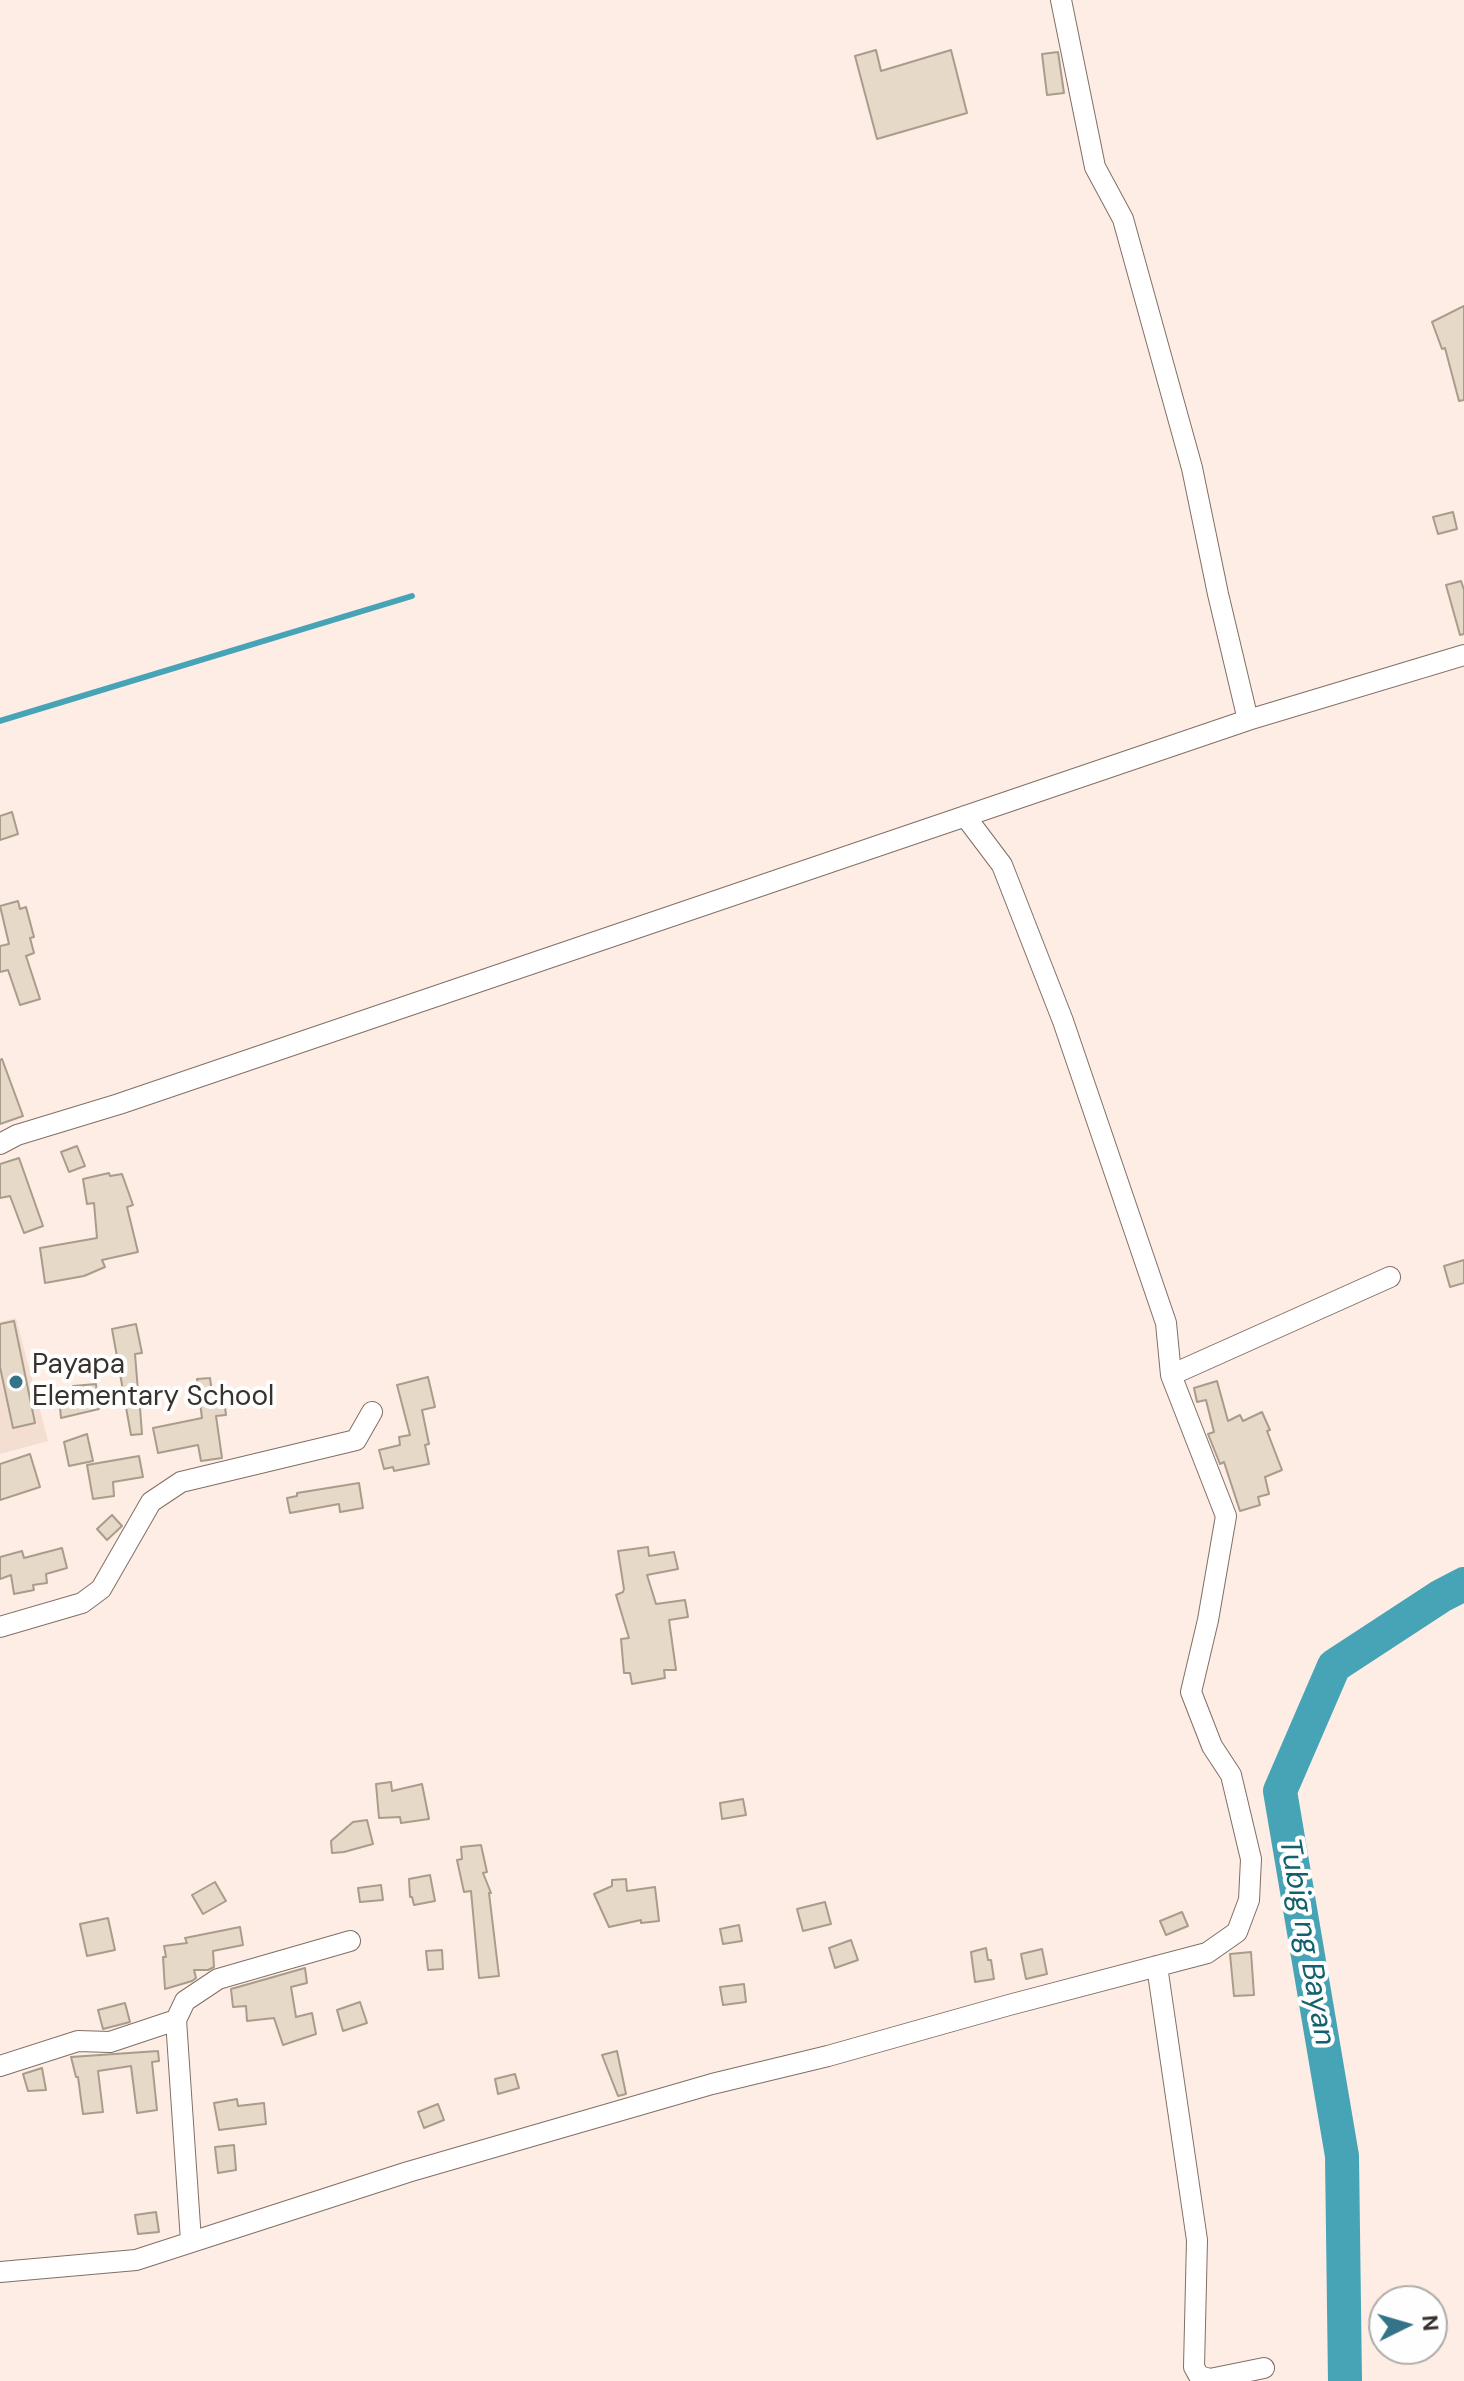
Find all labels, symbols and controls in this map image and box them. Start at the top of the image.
place label: Payapa Elementary School [32,1349,274,1415]
marker: Payapa Elementary School [7,1373,25,1391]
water label: Tubig ng Bayan [1270,1836,1342,2048]
north arrow [1368,2285,1448,2365]
text: N [1415,2314,1446,2332]

